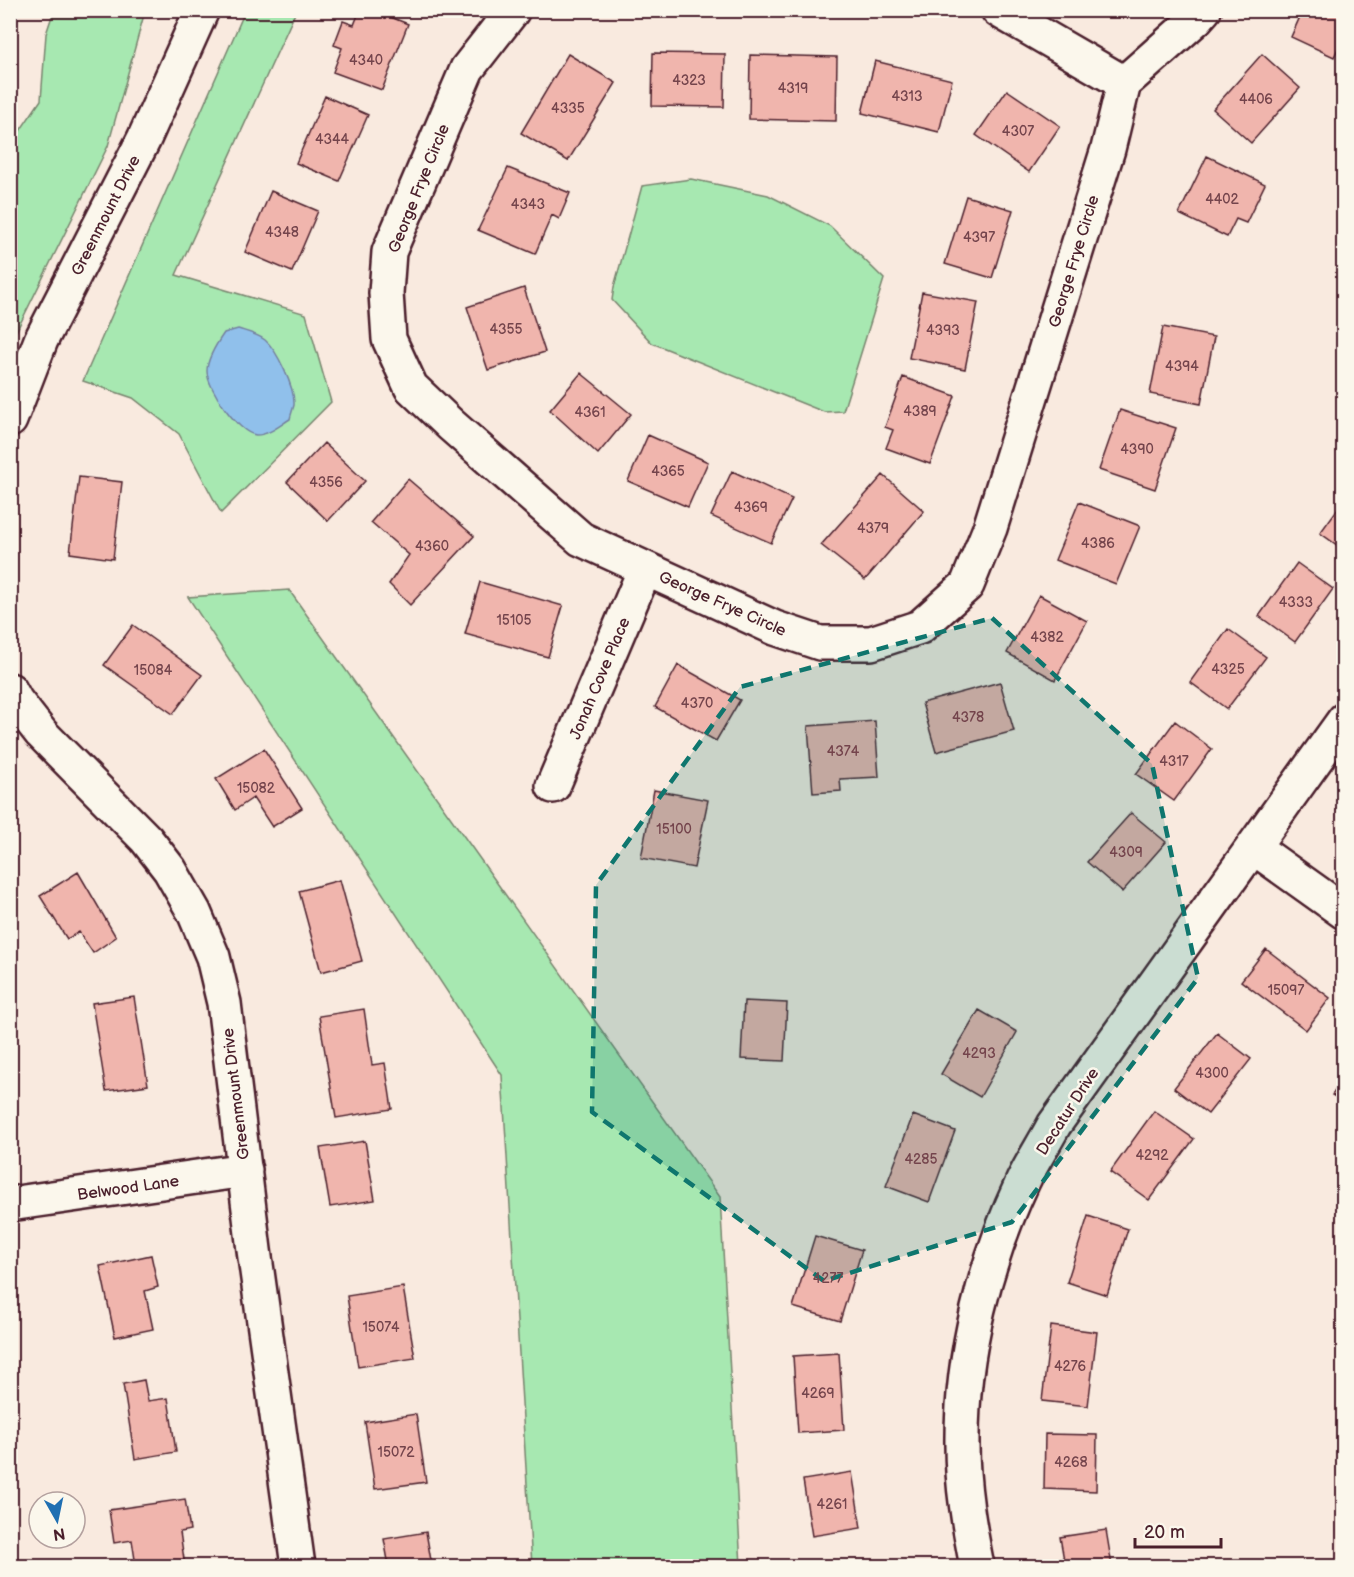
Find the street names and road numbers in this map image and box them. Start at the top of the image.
street label: George Frye Circle [385,121,454,256]
street label: Greenmount Drive [68,152,145,279]
street label: George Frye Circle [1045,193,1104,330]
street label: George Frye Circle [656,568,789,641]
street label: Jonah Cove Place [566,614,635,742]
street label: Greenmount Drive [219,1026,254,1161]
street label: Decatur Drive [1033,1064,1104,1159]
street label: Belwood Lane [76,1172,181,1205]

